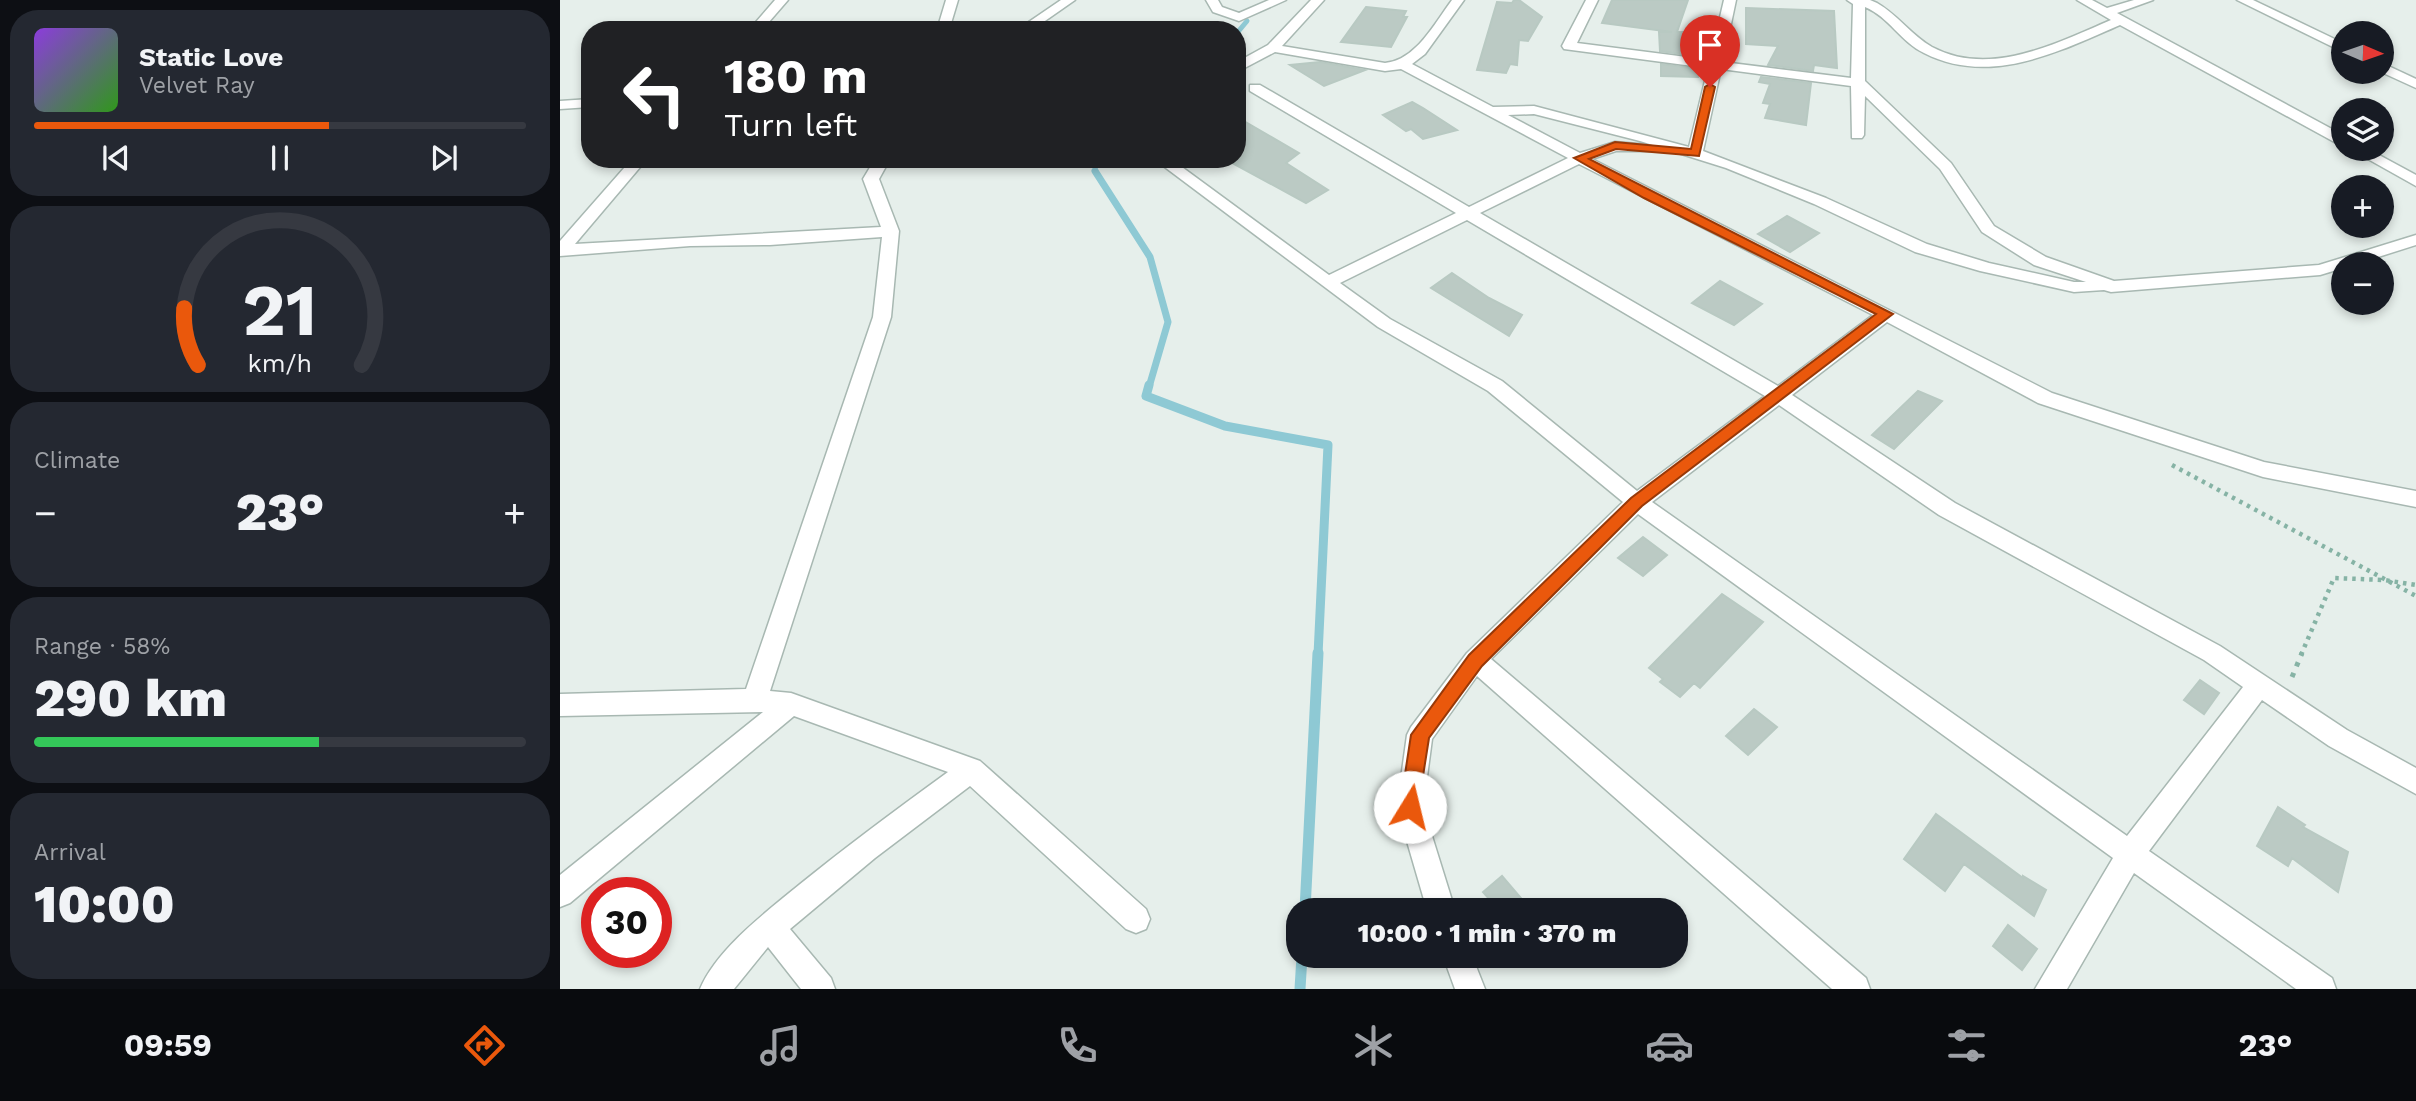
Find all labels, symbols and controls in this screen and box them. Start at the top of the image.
pin [1680,15,1740,87]
north arrow [2331,21,2394,84]
map controls [2331,21,2394,315]
icon: arrive [1691,26,1729,64]
text: Static Love [139,42,283,72]
text: 180 m [724,47,868,105]
icon: left [609,49,700,140]
text: Velvet Ray [139,72,255,99]
button: layers [2331,98,2394,161]
text: Turn left [724,106,857,144]
icon: previous [97,139,135,177]
icon: pause [261,139,299,177]
icon: next [425,139,463,177]
button: + [2331,175,2394,238]
button: − [2331,252,2394,315]
text: 21 [243,267,317,353]
text: km/h [248,348,312,377]
text: Climate [34,447,120,474]
text: 23° [236,482,324,543]
text: − [34,491,57,535]
text: + [503,491,526,535]
text: Range · 58% [34,633,170,660]
text: 290 km [34,668,227,729]
position arrow [1373,770,1447,844]
text: Arrival [34,839,106,866]
text: 10:00 [34,874,175,935]
speed limit sign: 30 [581,877,672,968]
text: 10:00 · 1 min · 370 m [1358,918,1616,948]
icon: directions [460,1021,509,1070]
icon: music [756,1021,805,1070]
icon: phone [1053,1021,1102,1070]
icon: climate [1349,1021,1398,1070]
icon: car [1645,1021,1694,1070]
icon: filters [1942,1021,1991,1070]
text: 09:59 [124,1026,212,1064]
text: 23° [2238,1026,2292,1064]

